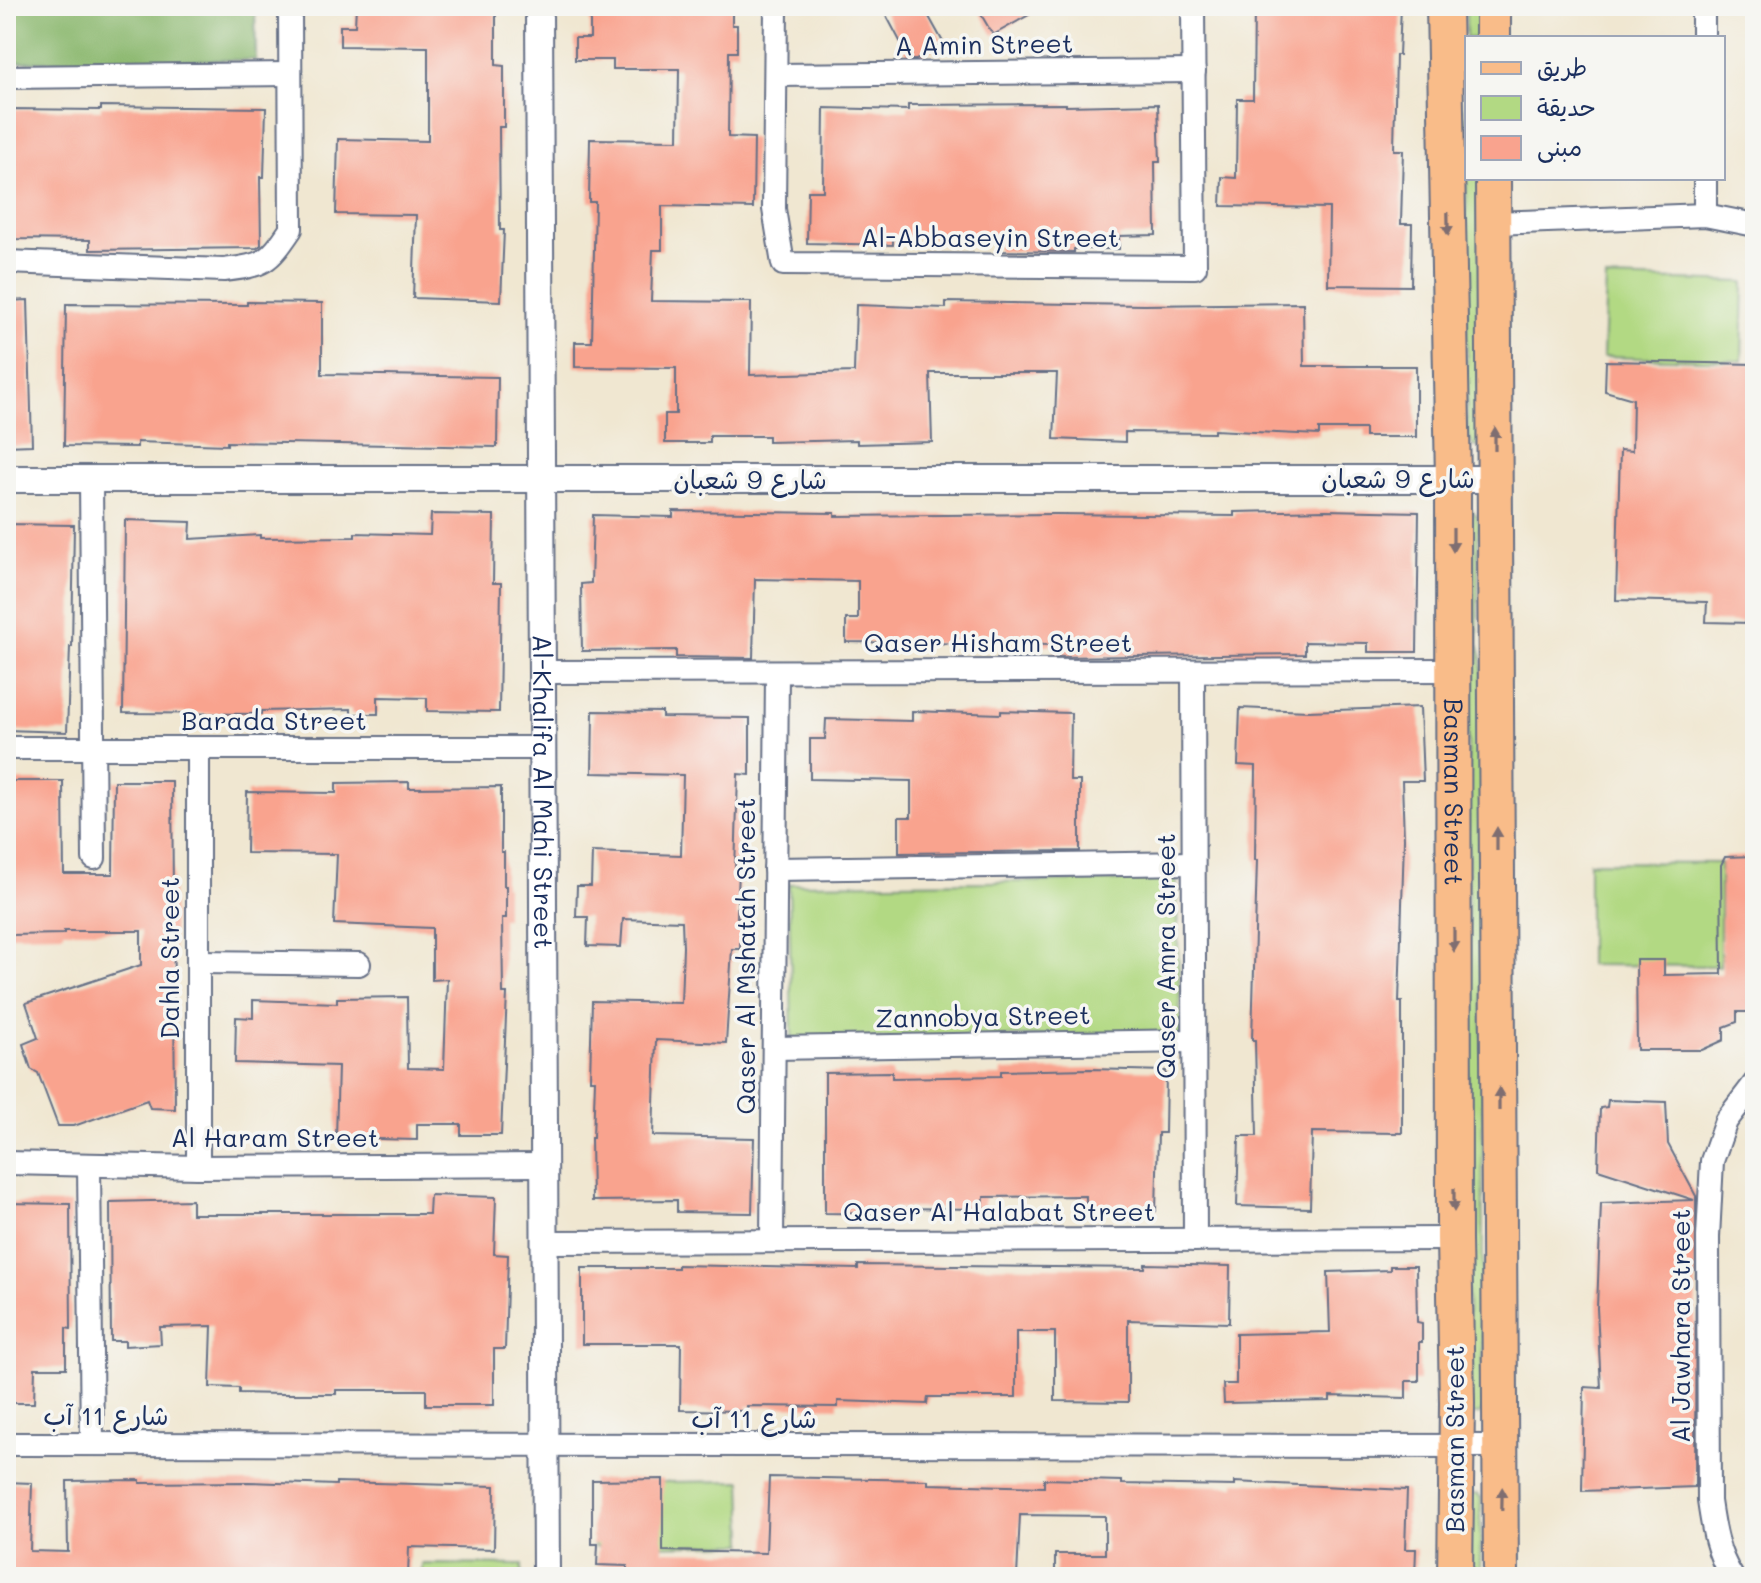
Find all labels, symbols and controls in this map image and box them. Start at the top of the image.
street label: A Amin Street [894,25,1074,63]
legend [1465,36,1725,180]
text: طريق [1537,51,1587,82]
text: حديقة [1537,91,1596,122]
text: مبنى [1537,131,1582,163]
one-way arrow [1442,212,1455,237]
street label: Al-Abbaseyin Street [861,220,1119,254]
one-way arrow [1488,426,1501,451]
street label: شارع 9 شعبان [1321,461,1475,497]
street label: شارع 9 شعبان [673,462,827,498]
one-way arrow [1447,528,1459,553]
street label: Qaser Hisham Street [864,625,1132,659]
street label: Al-Khalifa Al Mahi Street [526,634,561,950]
street label: Basman Street [1437,698,1472,886]
street label: Barada Street [181,703,367,737]
street label: Qaser Al Mshatah Street [728,797,762,1115]
one-way arrow [1491,826,1503,851]
street label: Qaser Amra Street [1148,833,1182,1079]
street label: Dahla Street [152,877,186,1039]
one-way arrow [1448,928,1460,953]
street label: Zannobya Street [875,997,1091,1035]
one-way arrow [1493,1086,1505,1111]
street label: Al Haram Street [171,1120,379,1154]
one-way arrow [1448,1188,1460,1213]
street label: Qaser Al Halabat Street [843,1194,1155,1228]
street label: Al Jawhara Street [1663,1209,1697,1443]
street label: Basman Street [1437,1345,1471,1533]
street label: شارع 11 آب [43,1398,169,1434]
street label: شارع 11 آب [691,1401,817,1437]
one-way arrow [1496,1486,1508,1511]

